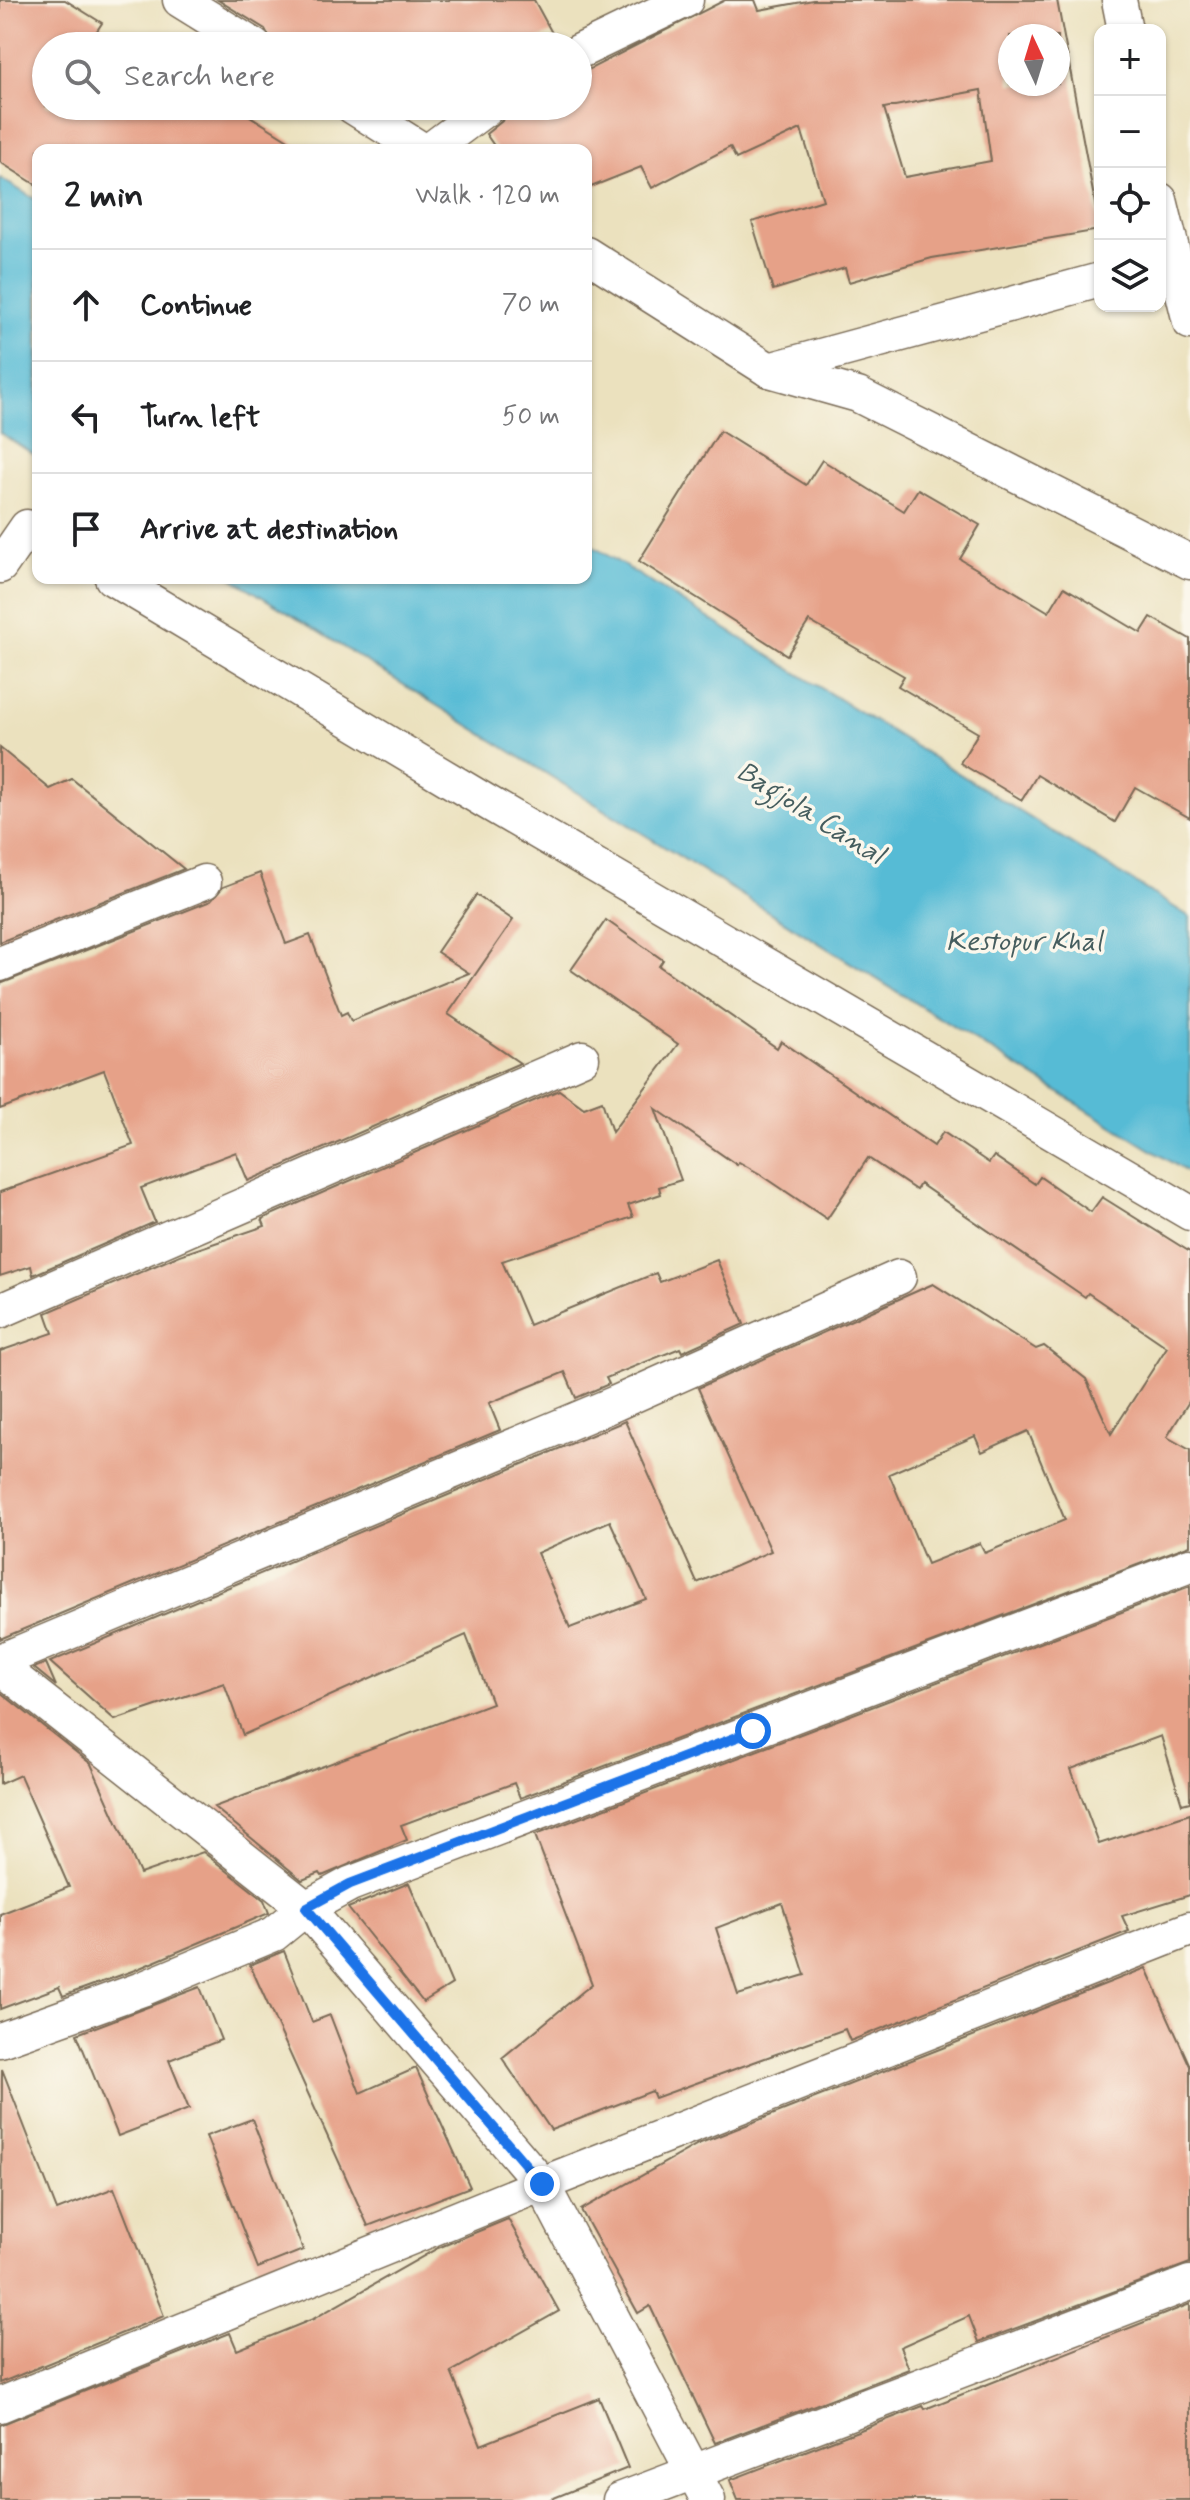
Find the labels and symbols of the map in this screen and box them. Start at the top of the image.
north arrow [998,24,1070,96]
water label: Bagjola Canal [727,754,893,878]
water label: Kestopur Khal [946,924,1104,961]
route start [735,1713,771,1749]
route end [524,2166,560,2202]

